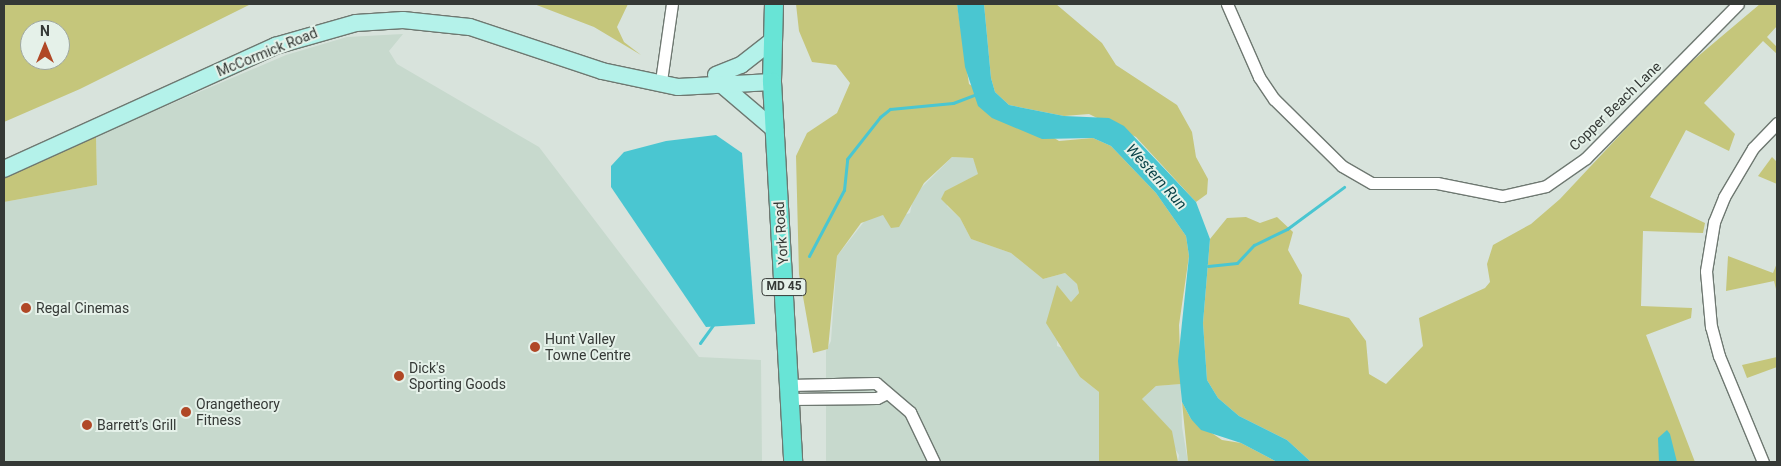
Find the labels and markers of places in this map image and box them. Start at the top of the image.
place label: Regal Cinemas [36,300,129,316]
marker: Regal Cinemas [20,302,32,314]
place label: Hunt Valley Towne Centre [545,331,631,364]
marker: Hunt Valley Towne Centre [529,341,541,353]
place label: Dick's Sporting Goods [409,360,506,392]
marker: Dick's Sporting Goods [393,370,405,382]
place label: Orangetheory Fitness [196,396,280,428]
marker: Orangetheory Fitness [180,406,192,418]
place label: Barrett’s Grill [97,417,177,433]
marker: Barrett’s Grill [81,419,93,431]

